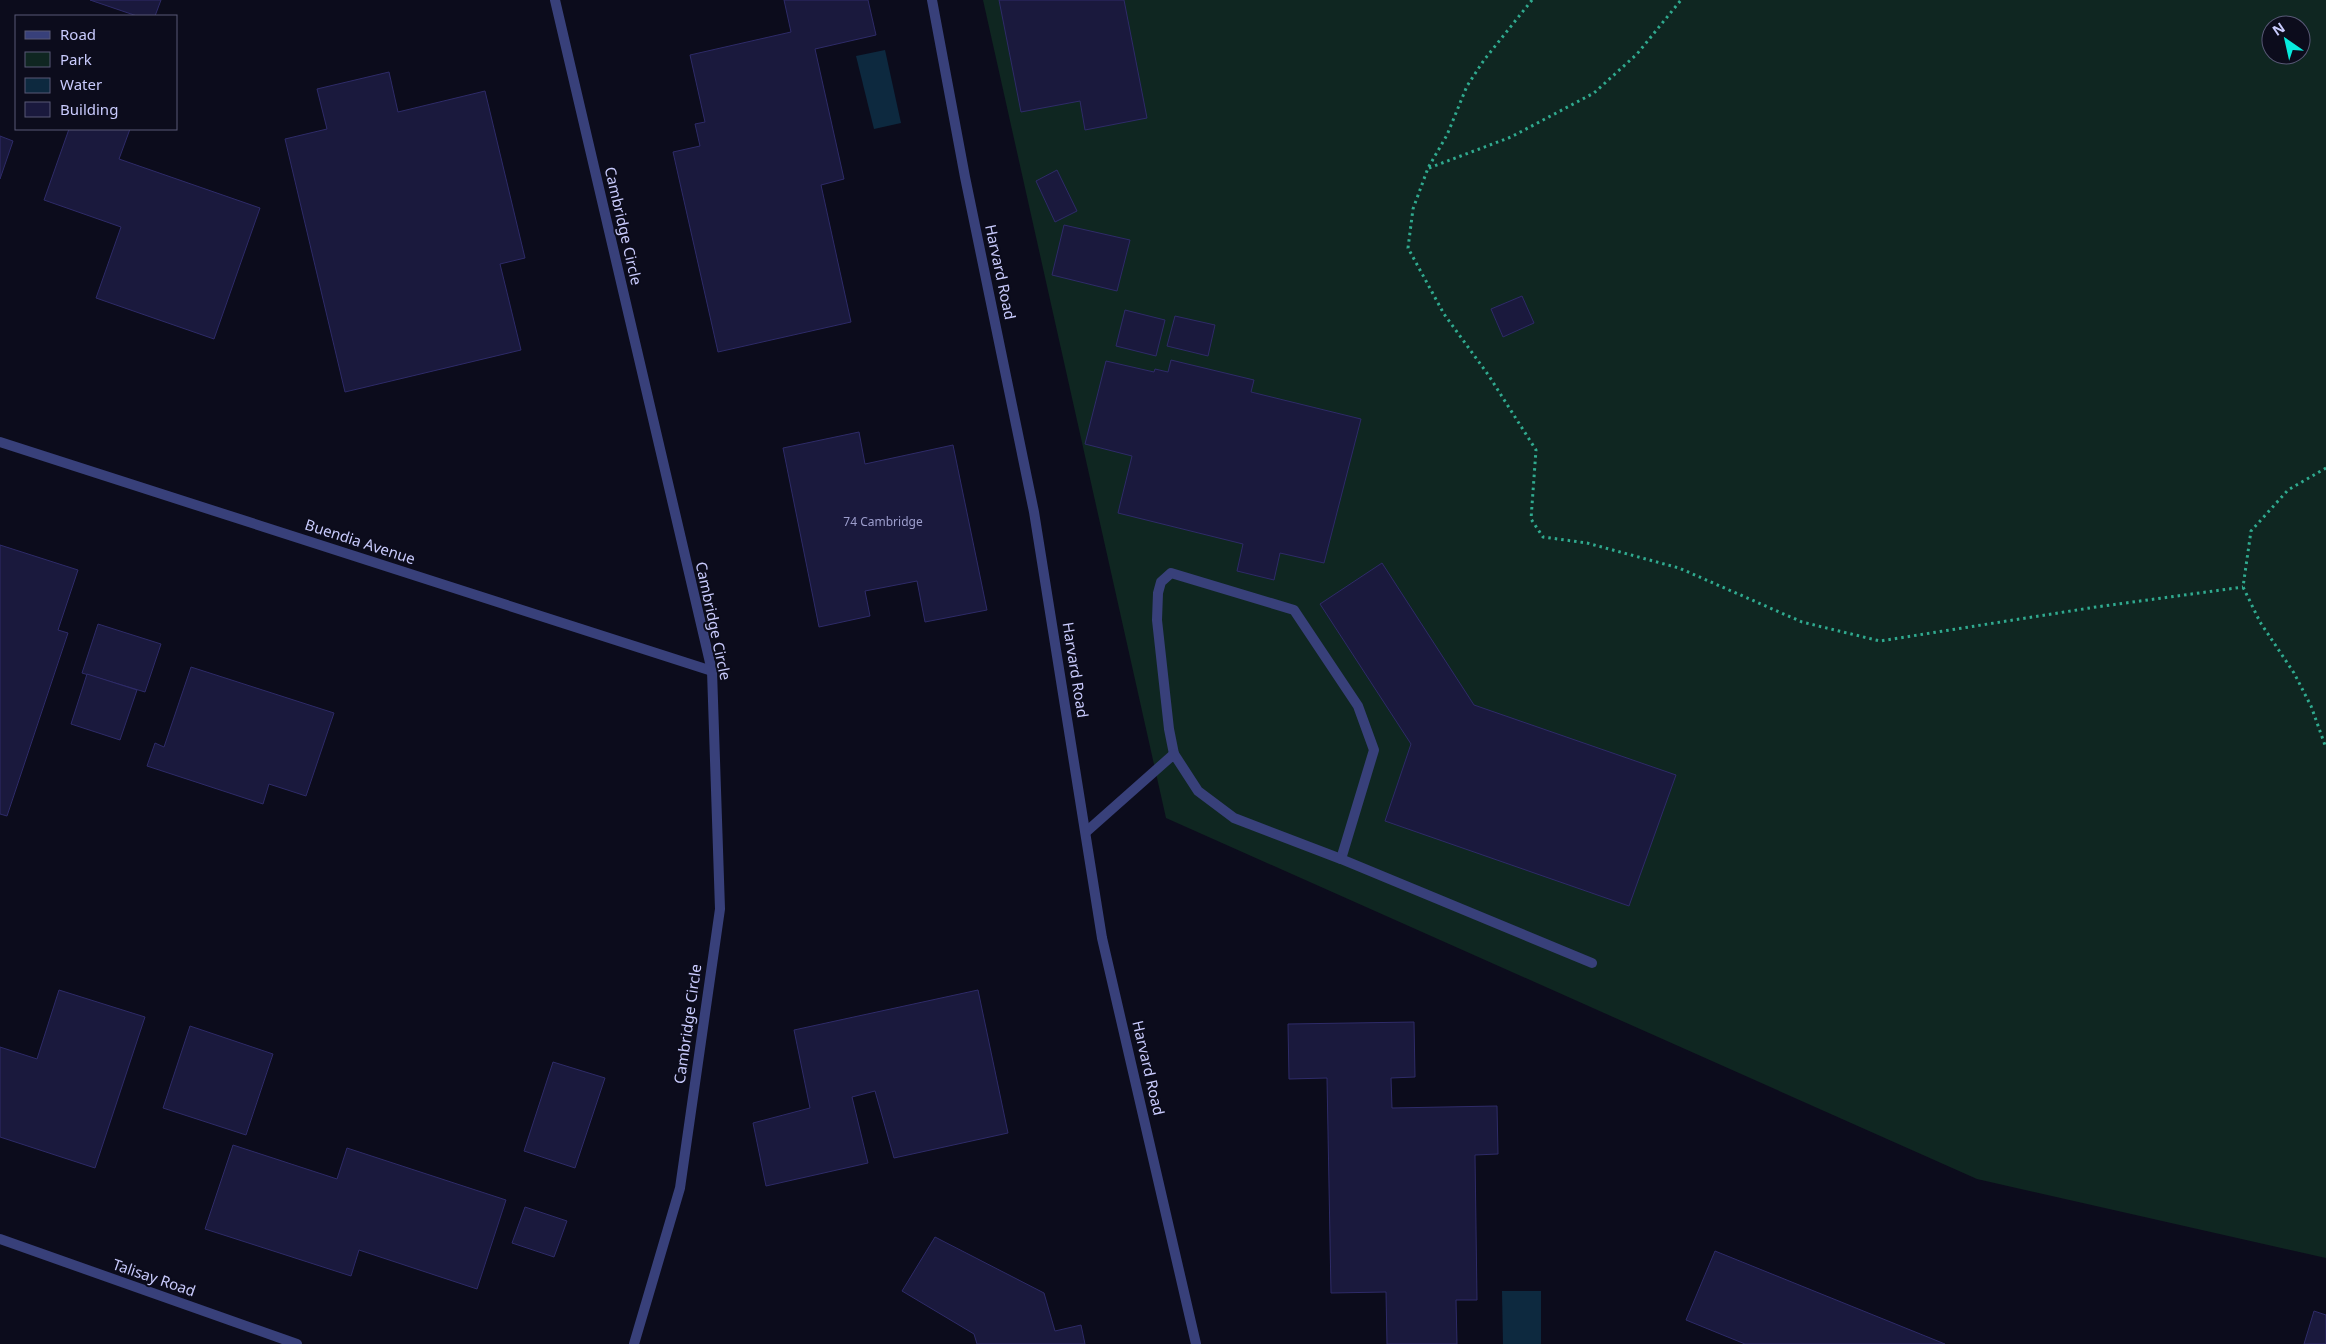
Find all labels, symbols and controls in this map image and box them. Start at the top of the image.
legend [15,15,178,130]
north arrow [2261,15,2311,65]
text: N [2268,18,2288,40]
text: Road [60,24,96,44]
text: Park [60,49,92,69]
text: Water [60,74,102,94]
text: Building [60,99,118,119]
street label: Cambridge Circle [601,165,647,287]
street label: Harvard Road [981,222,1021,321]
house number: 74 Cambridge [843,513,923,530]
street label: Buendia Avenue [303,514,418,568]
street label: Cambridge Circle [692,560,736,682]
street label: Harvard Road [1059,620,1093,719]
street label: Cambridge Circle [669,963,705,1085]
street label: Harvard Road [1128,1018,1170,1117]
street label: Talisay Road [110,1254,198,1301]

